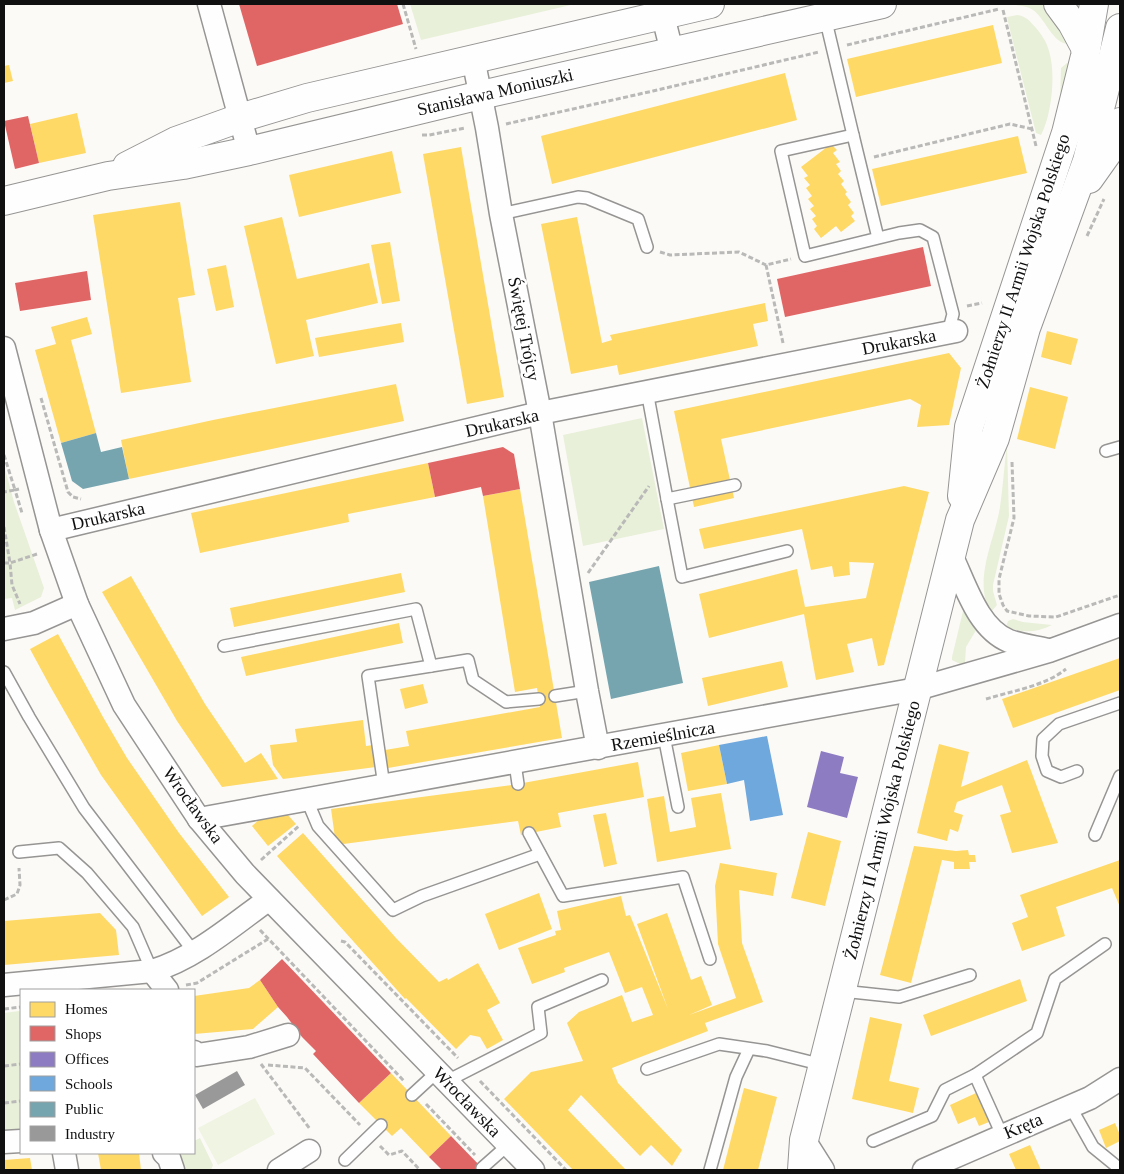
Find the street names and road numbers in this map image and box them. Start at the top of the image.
street label: Stanisława Moniuszki [415,64,575,120]
street label: Żołnierzy II Armii Wojska Polskiego [972,131,1074,391]
street label: Świętej Trójcy [504,275,545,383]
street label: Drukarska [860,325,938,359]
street label: Drukarska [463,405,541,441]
street label: Drukarska [69,498,147,534]
street label: Żołnierzy II Armii Wojska Polskiego [840,698,924,962]
street label: Rzemieślnicza [610,717,716,755]
street label: Wrocławska [159,763,227,847]
street label: Wrocławska [429,1063,505,1141]
street label: Kręta [1001,1109,1045,1143]

